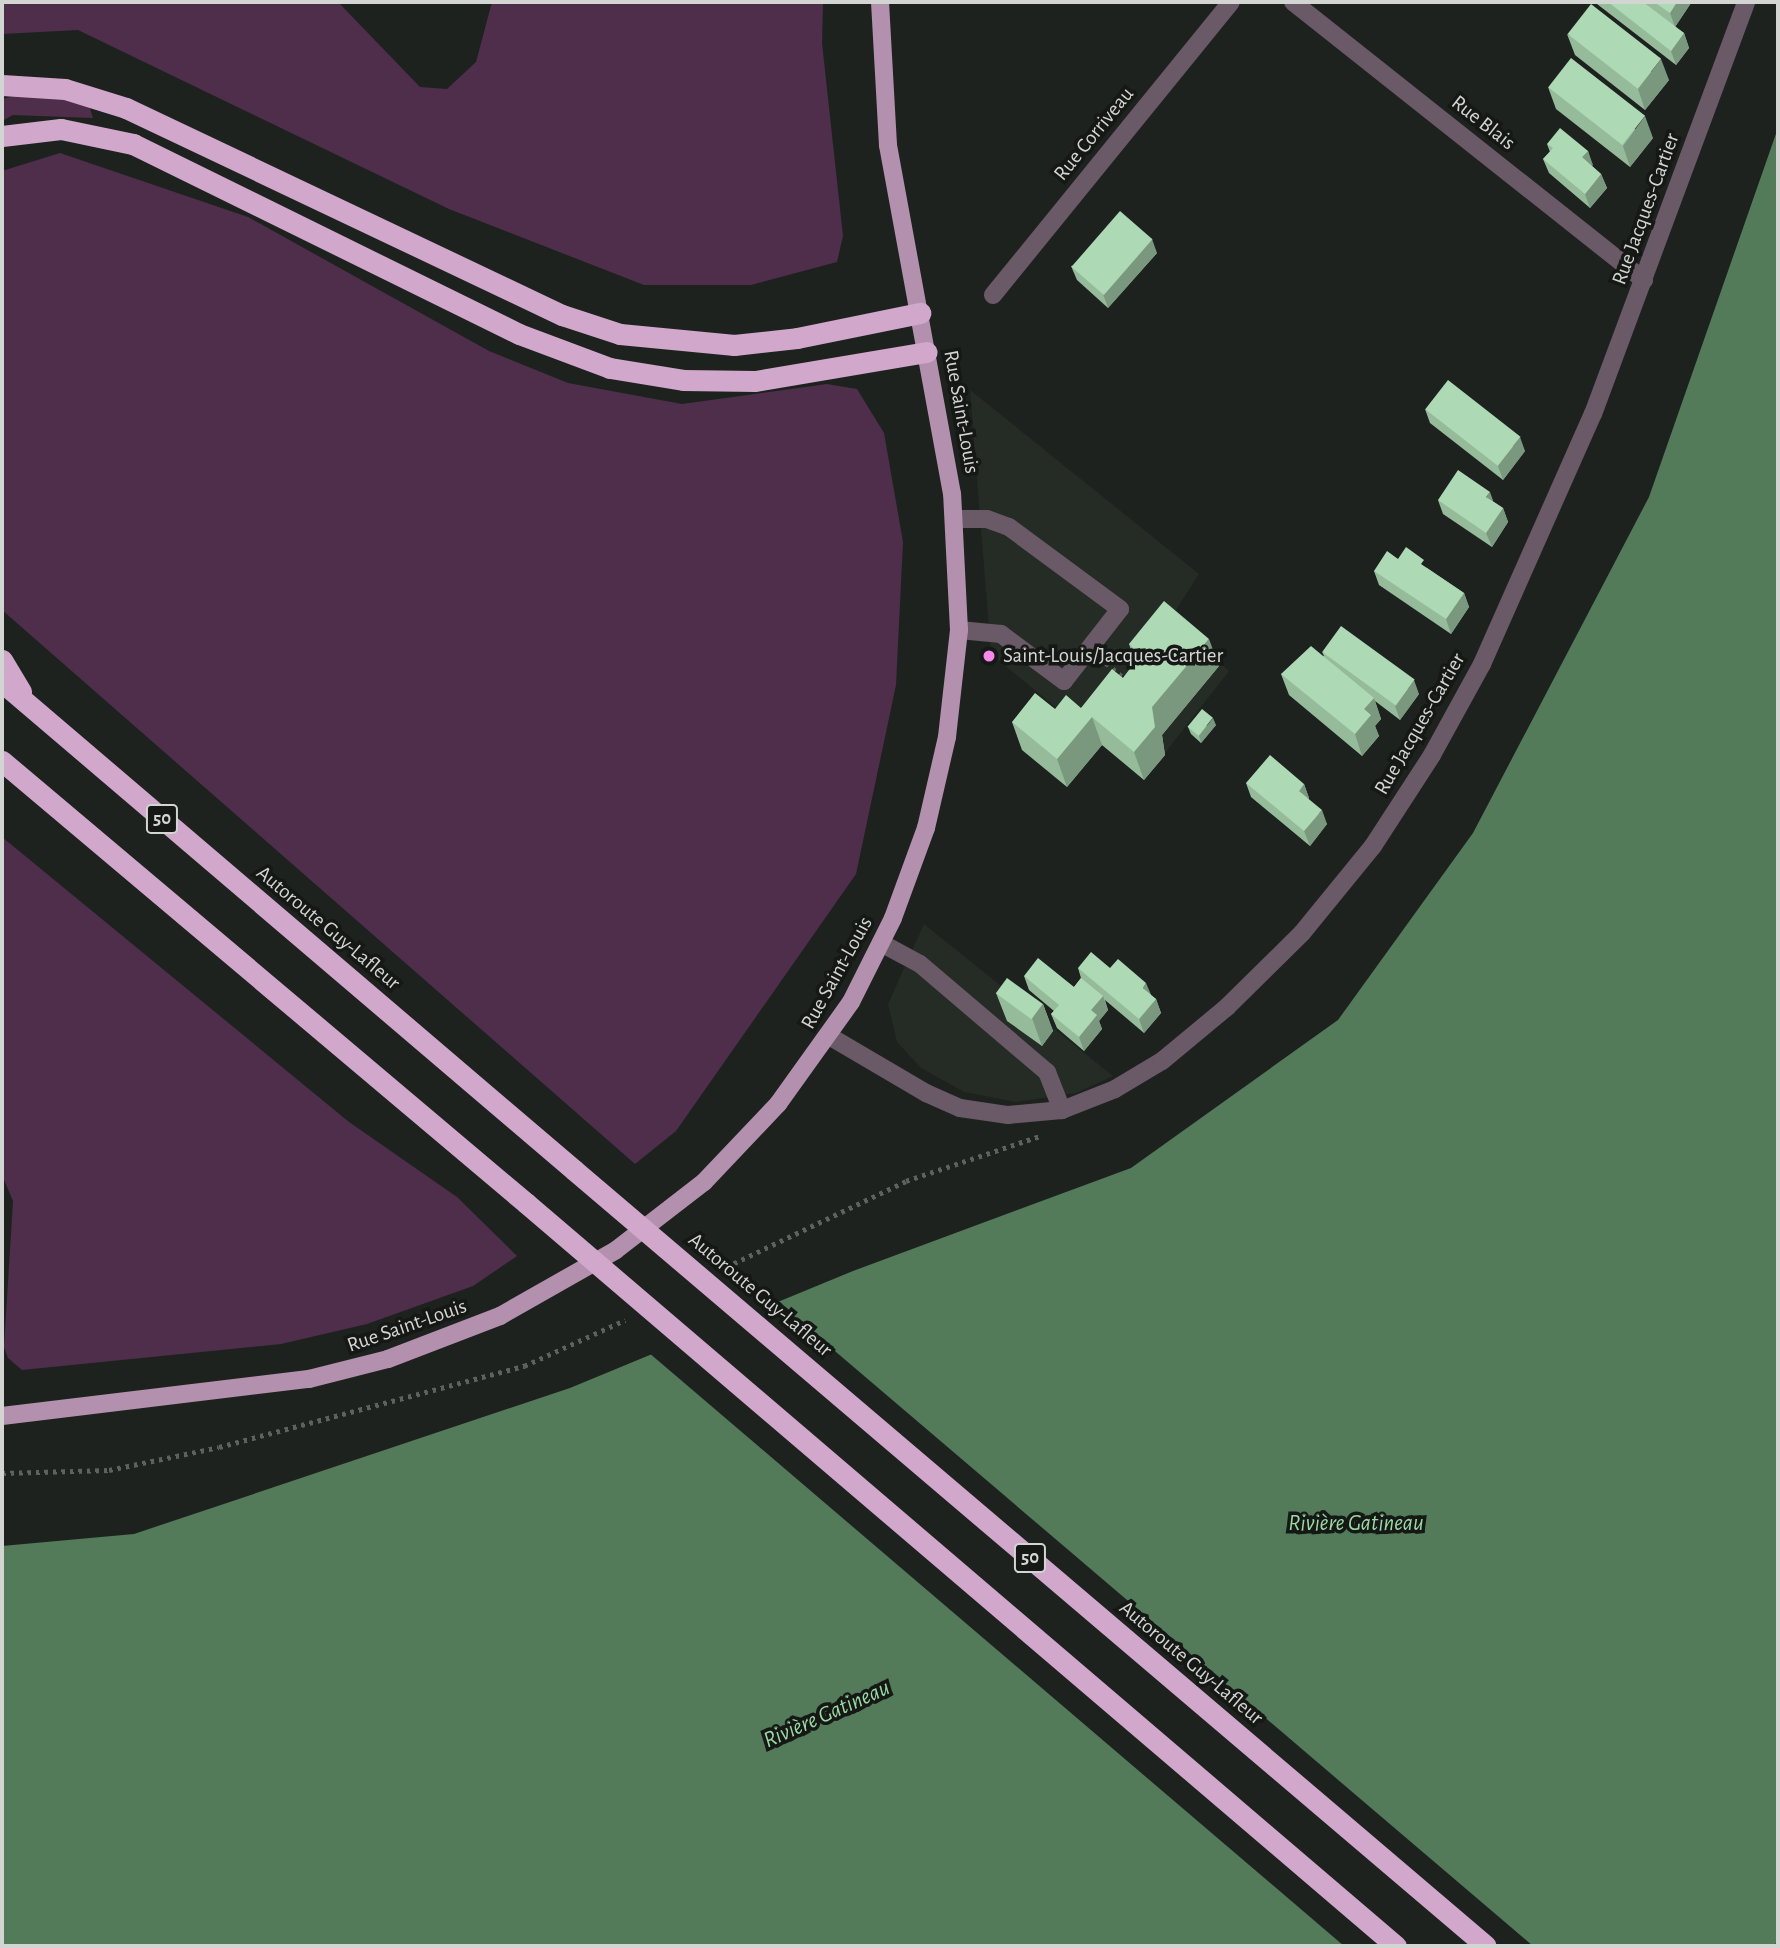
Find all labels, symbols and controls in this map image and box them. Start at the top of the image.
street label: Rue Corriveau [1049,82,1139,186]
street label: Rue Blais [1446,90,1520,156]
street label: Rue Jacques-Cartier [1607,130,1685,288]
street label: Rue Saint-Louis [938,348,984,476]
place label: Saint-Louis/Jacques-Cartier [1003,643,1223,669]
marker: Saint-Louis/Jacques-Cartier [981,648,997,664]
street label: Rue Jacques-Cartier [1369,649,1471,799]
road number: 50 [144,804,180,834]
street label: Autoroute Guy-Lafleur [251,860,405,996]
street label: Rue Saint-Louis [796,912,878,1034]
street label: Autoroute Guy-Lafleur [683,1227,837,1363]
street label: Rue Saint-Louis [344,1294,470,1358]
water label: Rivière Gatineau [1288,1510,1424,1538]
road number: 50 [1012,1542,1048,1574]
street label: Autoroute Guy-Lafleur [1114,1595,1268,1731]
water label: Rivière Gatineau [759,1675,895,1755]

